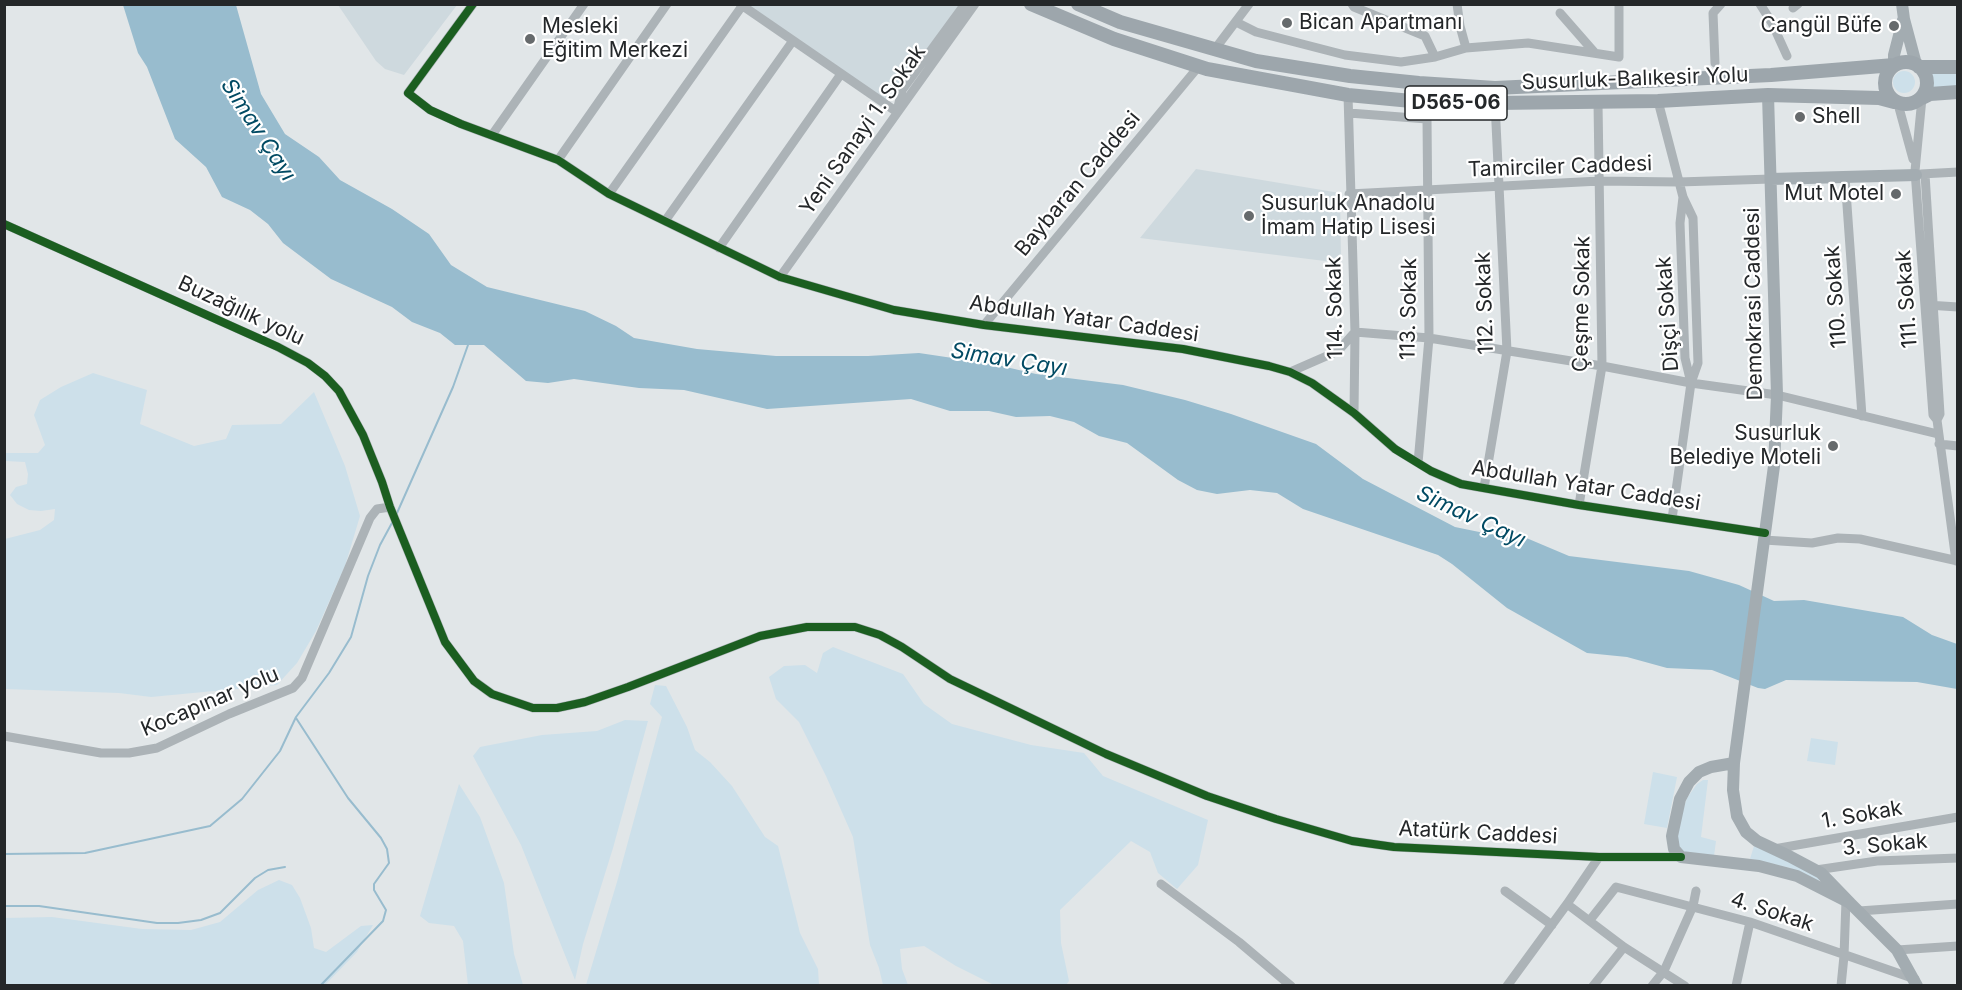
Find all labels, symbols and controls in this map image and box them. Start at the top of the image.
place label: Bican Apartmanı [1299,10,1462,36]
place label: Cangül Büfe [1761,13,1882,39]
place label: Mesleki Eğitim Merkezi [542,14,688,64]
marker: Bican Apartmanı [1280,16,1294,30]
marker: Cangül Büfe [1887,19,1901,33]
marker: Mesleki Eğitim Merkezi [523,32,537,46]
street label: Yeni Sanayi 1. Sokak [795,40,931,220]
street label: Susurluk-Balıkesir Yolu [1521,62,1749,96]
water label: Simav Çayı [215,74,301,186]
road number: D565-06 [1405,86,1507,120]
place label: Shell [1812,104,1860,130]
street label: Baybaran Caddesi [1010,106,1146,262]
marker: Shell [1793,110,1807,124]
street label: Tamirciler Caddesi [1467,151,1653,183]
place label: Mut Motel [1784,181,1884,207]
marker: Mut Motel [1889,187,1903,201]
place label: Susurluk Anadolu İmam Hatip Lisesi [1261,191,1436,241]
street label: Demokrasi Caddesi [1740,207,1768,401]
marker: Susurluk Anadolu İmam Hatip Lisesi [1242,209,1256,223]
street label: Çeşme Sokak [1568,236,1596,372]
street label: 110. Sokak [1820,245,1852,349]
street label: 111. Sokak [1891,249,1923,349]
street label: 112. Sokak [1471,251,1499,355]
street label: 114. Sokak [1322,256,1348,360]
street label: Dişçi Sokak [1651,256,1685,372]
street label: 113. Sokak [1396,258,1422,360]
street label: Buzağılık yolu [174,271,308,351]
street label: Abdullah Yatar Caddesi [968,290,1200,348]
water label: Simav Çayı [949,338,1069,382]
place label: Susurluk Belediye Moteli [1670,421,1821,471]
marker: Susurluk Belediye Moteli [1826,439,1840,453]
street label: Abdullah Yatar Caddesi [1470,455,1702,517]
water label: Simav Çayı [1412,480,1530,554]
street label: Kocapınar yolu [137,662,283,742]
street label: 1. Sokak [1820,796,1904,834]
street label: Atatürk Caddesi [1398,816,1558,850]
street label: 3. Sokak [1841,829,1929,861]
street label: 4. Sokak [1727,887,1817,937]

